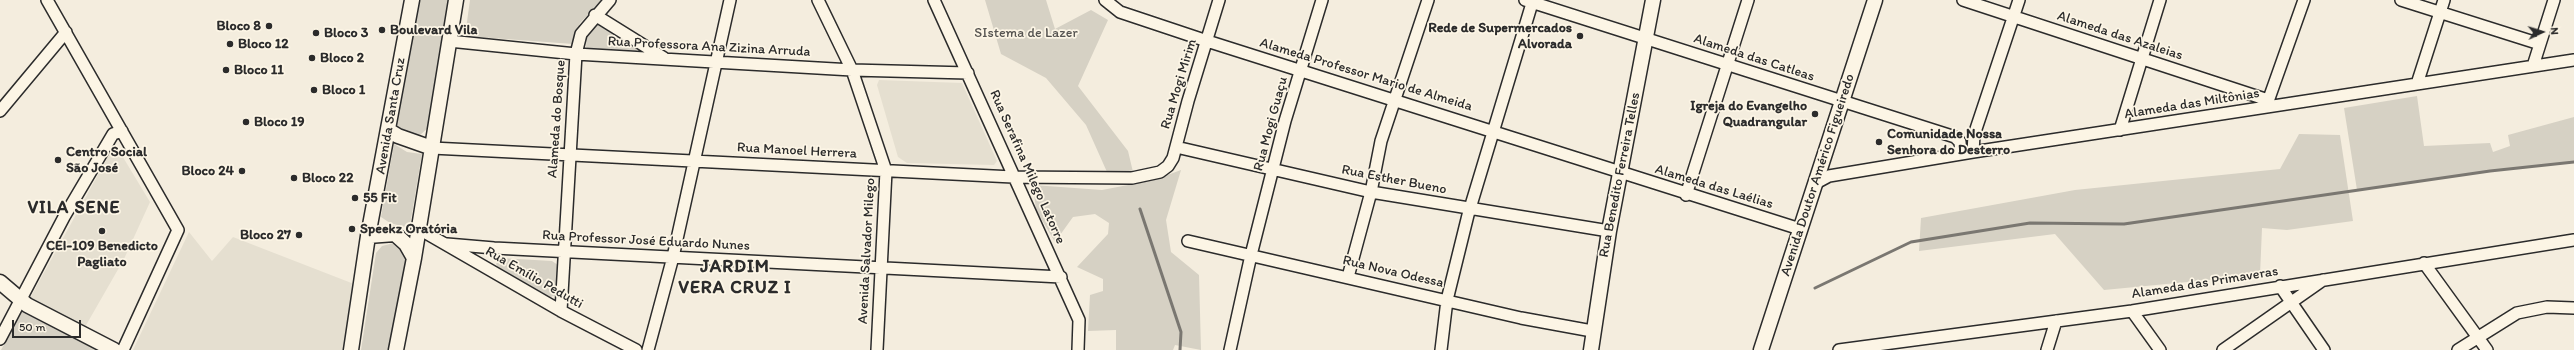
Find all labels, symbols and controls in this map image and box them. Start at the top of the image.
street label: Alameda das Azaleias [2055,8,2185,64]
north arrow [2522,12,2562,52]
place label: Bloco 8 [217,18,261,34]
place label: Rede de Supermercados Alvorada [1428,20,1572,52]
marker: Bloco 8 [264,21,274,31]
place label: Boulevard Vila [390,22,477,38]
place label: Bloco 3 [324,25,368,41]
marker: Boulevard Vila [377,25,387,35]
park label: SIstema de Lazer [974,25,1078,41]
text: N [2548,27,2561,35]
marker: Bloco 3 [311,28,321,38]
marker: Rede de Supermercados Alvorada [1575,31,1585,41]
street label: Alameda das Catleas [1691,31,1817,85]
street label: Rua Professora Ana Zizina Arruda [607,33,811,61]
street label: Alameda Professor Mario de Almeida [1258,35,1474,115]
place label: Bloco 12 [238,36,289,52]
street label: Rua Mogi Mirim [1157,37,1201,131]
marker: Bloco 12 [225,39,235,49]
place label: Bloco 2 [320,50,364,66]
marker: Bloco 2 [307,53,317,63]
street label: Avenida Santa Cruz [372,56,410,176]
street label: Alameda do Bosque [544,59,570,179]
place label: Bloco 11 [234,62,284,78]
marker: Bloco 11 [221,65,231,75]
street label: Avenida Doutor Américo Figueiredo [1777,72,1859,278]
street label: Rua Mogi Guaçu [1250,75,1292,173]
place label: Bloco 1 [322,82,365,98]
marker: Bloco 1 [309,85,319,95]
street label: Alameda das Miltônias [2123,85,2261,123]
street label: Rua Serafina Milego Latorre [985,87,1069,247]
street label: Rua Benedito Ferreira Telles [1596,91,1644,259]
place label: Igreja do Evangelho Quadrangular [1690,98,1807,130]
marker: Igreja do Evangelho Quadrangular [1810,109,1820,119]
place label: Bloco 19 [254,114,305,130]
marker: Bloco 19 [241,117,251,127]
place label: Comunidade Nossa Senhora do Desterro [1887,126,2010,158]
marker: Comunidade Nossa Senhora do Desterro [1874,137,1884,147]
street label: Rua Manoel Herrera [737,139,857,163]
place label: Centro Social São José [66,144,147,176]
marker: Centro Social São José [53,155,63,165]
street label: Alameda das Laélias [1653,161,1775,213]
street label: Rua Esther Bueno [1340,162,1448,198]
place label: Bloco 24 [181,163,234,179]
marker: Bloco 24 [237,166,247,176]
place label: Bloco 22 [302,170,354,186]
marker: Bloco 22 [289,173,299,183]
street label: Avenida Salvador Milego [855,177,879,325]
place label: 55 Fit [363,190,397,206]
marker: 55 Fit [350,193,360,203]
district label: VILA SENE [27,197,121,219]
place label: Speekz Oratória [360,221,457,237]
marker: Speekz Oratória [347,224,357,234]
marker: CEI-109 Benedicto Pagliato [97,226,107,236]
place label: Bloco 27 [240,227,291,243]
street label: Rua Professor José Eduardo Nunes [542,227,750,255]
marker: Bloco 27 [294,230,304,240]
place label: CEI-109 Benedicto Pagliato [46,238,158,270]
street label: Rua Emílio Pedutti [482,243,586,313]
street label: Rua Nova Odessa [1341,252,1445,292]
district label: JARDIM VERA CRUZ I [678,256,792,298]
street label: Alameda das Primaveras [2131,263,2279,303]
scale bar [14,312,83,338]
text: 50 m [19,320,45,334]

